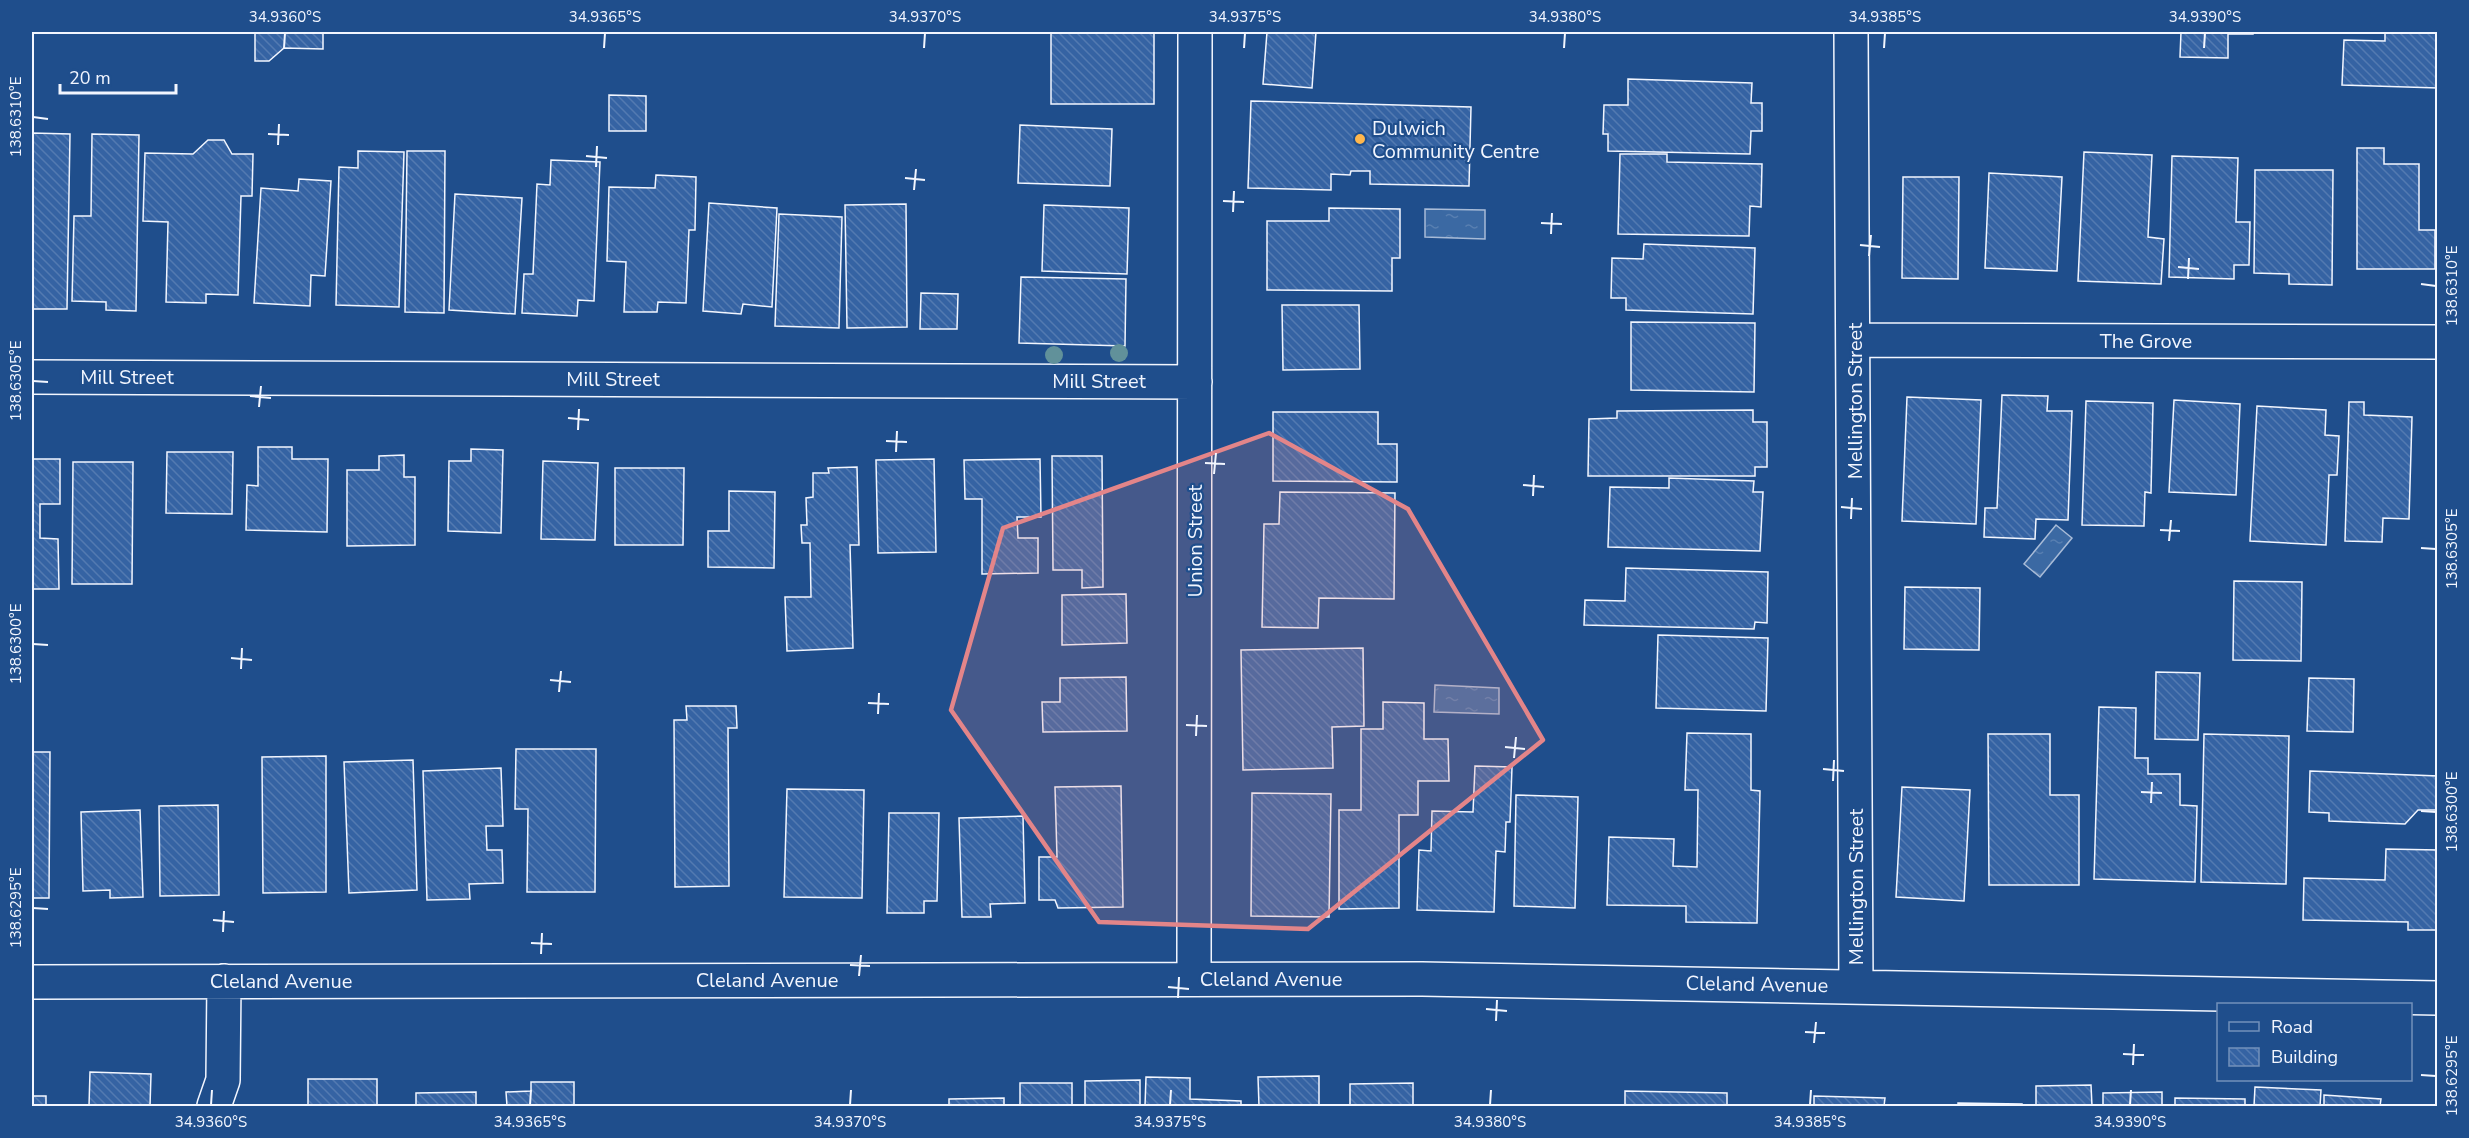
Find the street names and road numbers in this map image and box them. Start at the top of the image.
street label: Mellington Street [1842,322,1869,479]
street label: The Grove [2100,328,2192,355]
street label: Mill Street [80,364,175,391]
street label: Mill Street [566,366,661,393]
street label: Mill Street [1052,368,1147,395]
street label: Union Street [1182,484,1209,597]
street label: Mellington Street [1843,808,1870,965]
street label: Cleland Avenue [1200,966,1342,993]
street label: Cleland Avenue [696,967,838,994]
street label: Cleland Avenue [210,968,352,995]
street label: Cleland Avenue [1685,970,1829,999]

